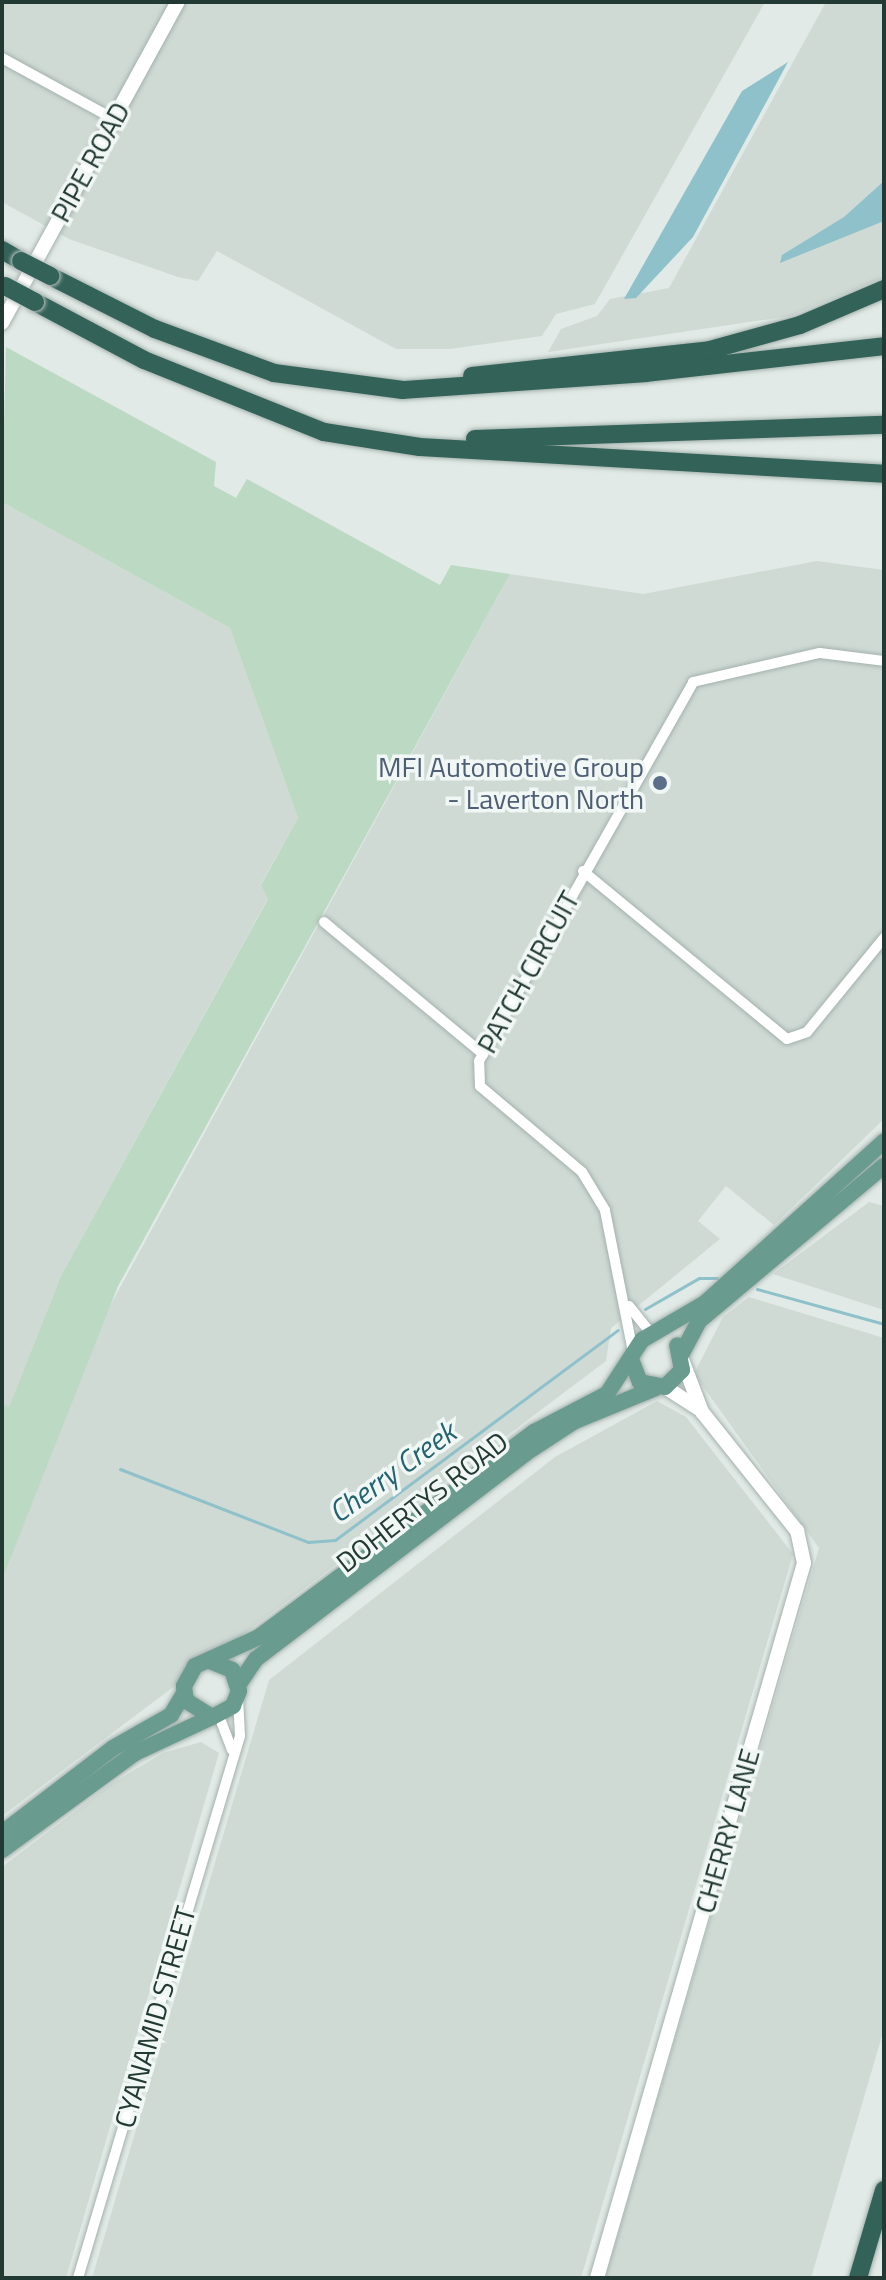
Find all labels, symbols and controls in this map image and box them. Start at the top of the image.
street label: PIPE ROAD [43,96,137,228]
place label: MFI Automotive Group - Laverton North [378,750,644,816]
marker: MFI Automotive Group - Laverton North [651,774,669,792]
street label: PATCH CIRCUIT [470,885,586,1059]
water label: Cherry Creek [321,1414,463,1530]
street label: DOHERTYS ROAD [329,1425,515,1579]
street label: CHERRY LANE [688,1745,766,1917]
street label: CYANAMID STREET [107,1902,203,2132]

